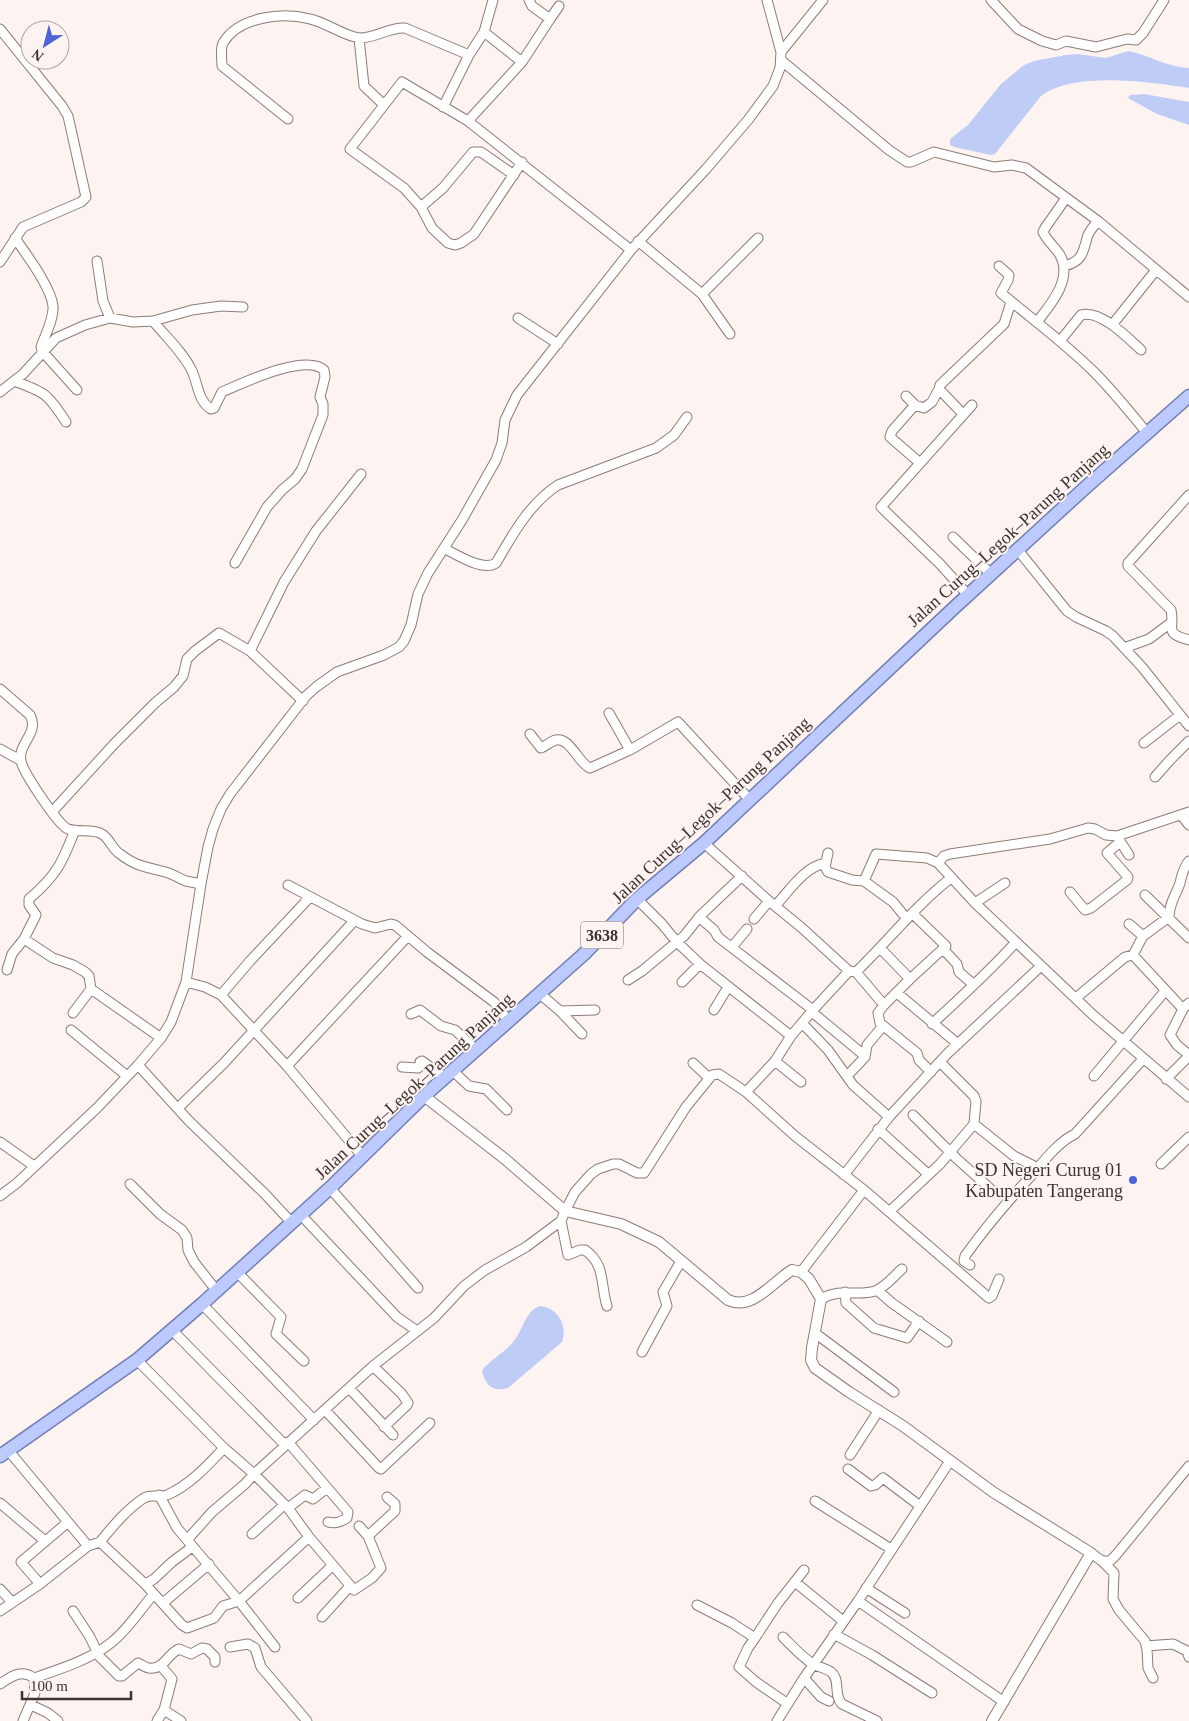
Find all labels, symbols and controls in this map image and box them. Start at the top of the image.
north arrow [20,20,70,70]
text: N [29,46,46,64]
street label: Jalan Curug–Legok–Parung Panjang [903,439,1113,631]
street label: Jalan Curug–Legok–Parung Panjang [608,713,814,907]
road number: 3638 [581,922,623,948]
street label: Jalan Curug–Legok–Parung Panjang [311,989,517,1183]
place label: SD Negeri Curug 01 Kabupaten Tangerang [965,1160,1123,1201]
marker: SD Negeri Curug 01 Kabupaten Tangerang [1127,1174,1139,1186]
scale bar [22,1668,131,1700]
text: 100 m [30,1678,68,1694]

